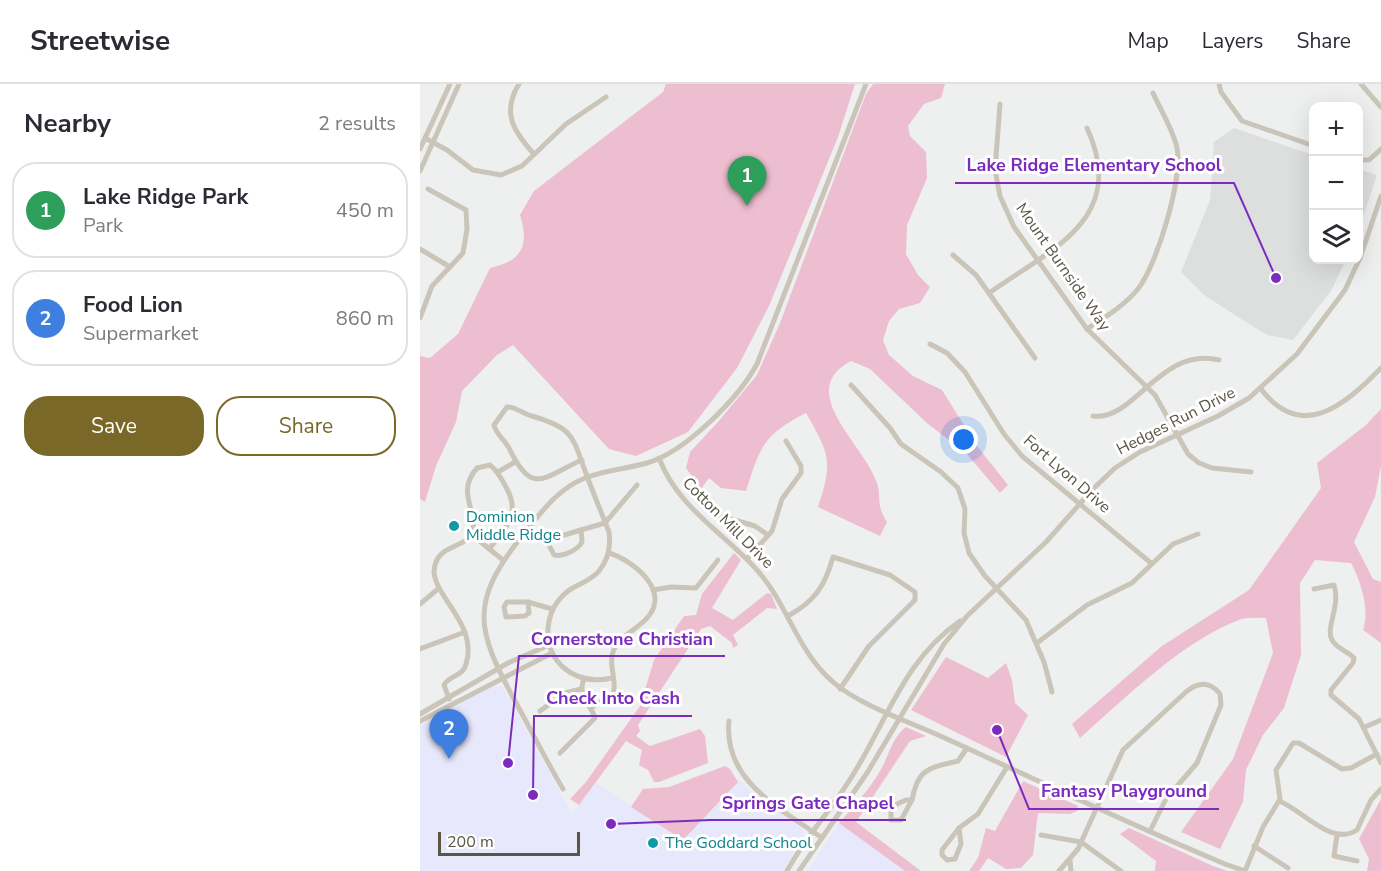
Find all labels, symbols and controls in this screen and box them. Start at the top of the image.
text: Streetwise [30,22,170,60]
text: Map [1127,27,1169,55]
text: Layers [1202,27,1263,55]
text: Share [1296,27,1351,55]
map controls [1309,102,1363,264]
button: + [1309,102,1363,156]
text: Nearby [24,106,111,141]
text: 2 results [318,110,396,137]
callout: Lake Ridge Elementary School [955,147,1234,183]
text: Lake Ridge Elementary School [966,153,1222,177]
pin: 1 [728,156,766,206]
button: − [1309,156,1363,210]
text: Lake Ridge Park [83,182,248,212]
text: 1 [40,197,52,224]
text: 450 m [336,197,394,224]
street label: Mount Burnside Way [1010,199,1116,336]
button: layers [1309,210,1363,264]
text: Park [83,212,123,239]
text: Food Lion [83,290,183,320]
text: 2 [40,305,52,332]
text: 860 m [336,305,394,332]
text: Supermarket [83,320,198,347]
street label: Hedges Run Drive [1113,382,1239,460]
button: Save [24,396,204,456]
button: Share [216,396,396,456]
your location [949,425,978,454]
street label: Fort Lyon Drive [1019,430,1115,518]
street label: Cotton Mill Drive [677,472,779,574]
place label: Dominion Middle Ridge [466,506,561,546]
marker: Dominion Middle Ridge [447,519,461,533]
callout: Cornerstone Christian [519,620,725,656]
text: Cornerstone Christian [531,627,713,651]
callout: Check Into Cash [534,680,692,716]
text: Check Into Cash [546,686,680,710]
pin: 2 [429,710,468,759]
callout: Fantasy Playground [1029,773,1219,809]
text: Fantasy Playground [1041,779,1207,803]
callout: Springs Gate Chapel [710,784,906,820]
text: Springs Gate Chapel [722,791,894,815]
scale bar [438,829,580,856]
text: 200 m [447,831,494,853]
place label: The Goddard School [665,832,812,854]
marker: The Goddard School [646,836,660,850]

